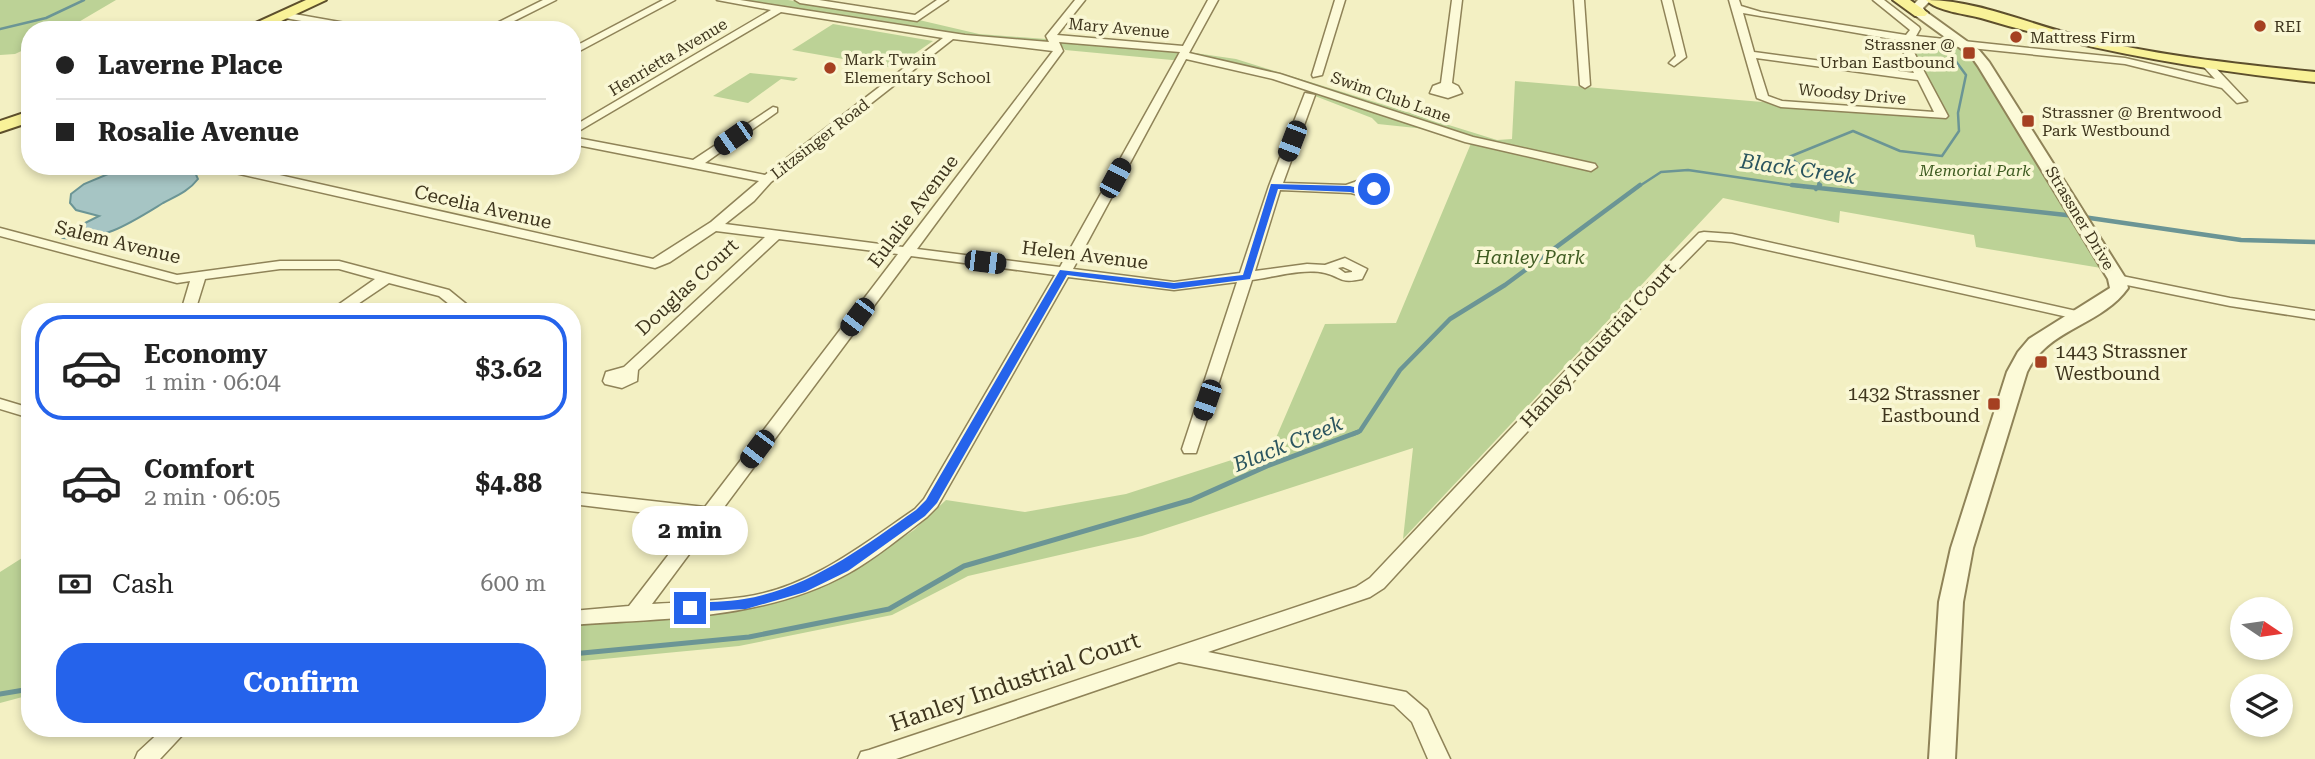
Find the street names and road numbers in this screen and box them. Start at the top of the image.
street label: Henrietta Avenue [605,14,731,100]
street label: Mary Avenue [1068,14,1171,42]
street label: Swim Club Lane [1329,68,1454,126]
street label: Woodsy Drive [1797,80,1907,108]
street label: Litzsinger Road [767,95,873,183]
street label: Eulalie Avenue [863,150,963,272]
street label: Strassner Drive [2042,163,2119,273]
street label: Cecelia Avenue [412,180,554,234]
street label: Salem Avenue [53,215,183,269]
street label: Douglas Court [631,234,743,340]
street label: Helen Avenue [1020,236,1150,274]
street label: Hanley Industrial Court [1516,258,1680,432]
street label: Hanley Industrial Court [887,626,1144,737]

